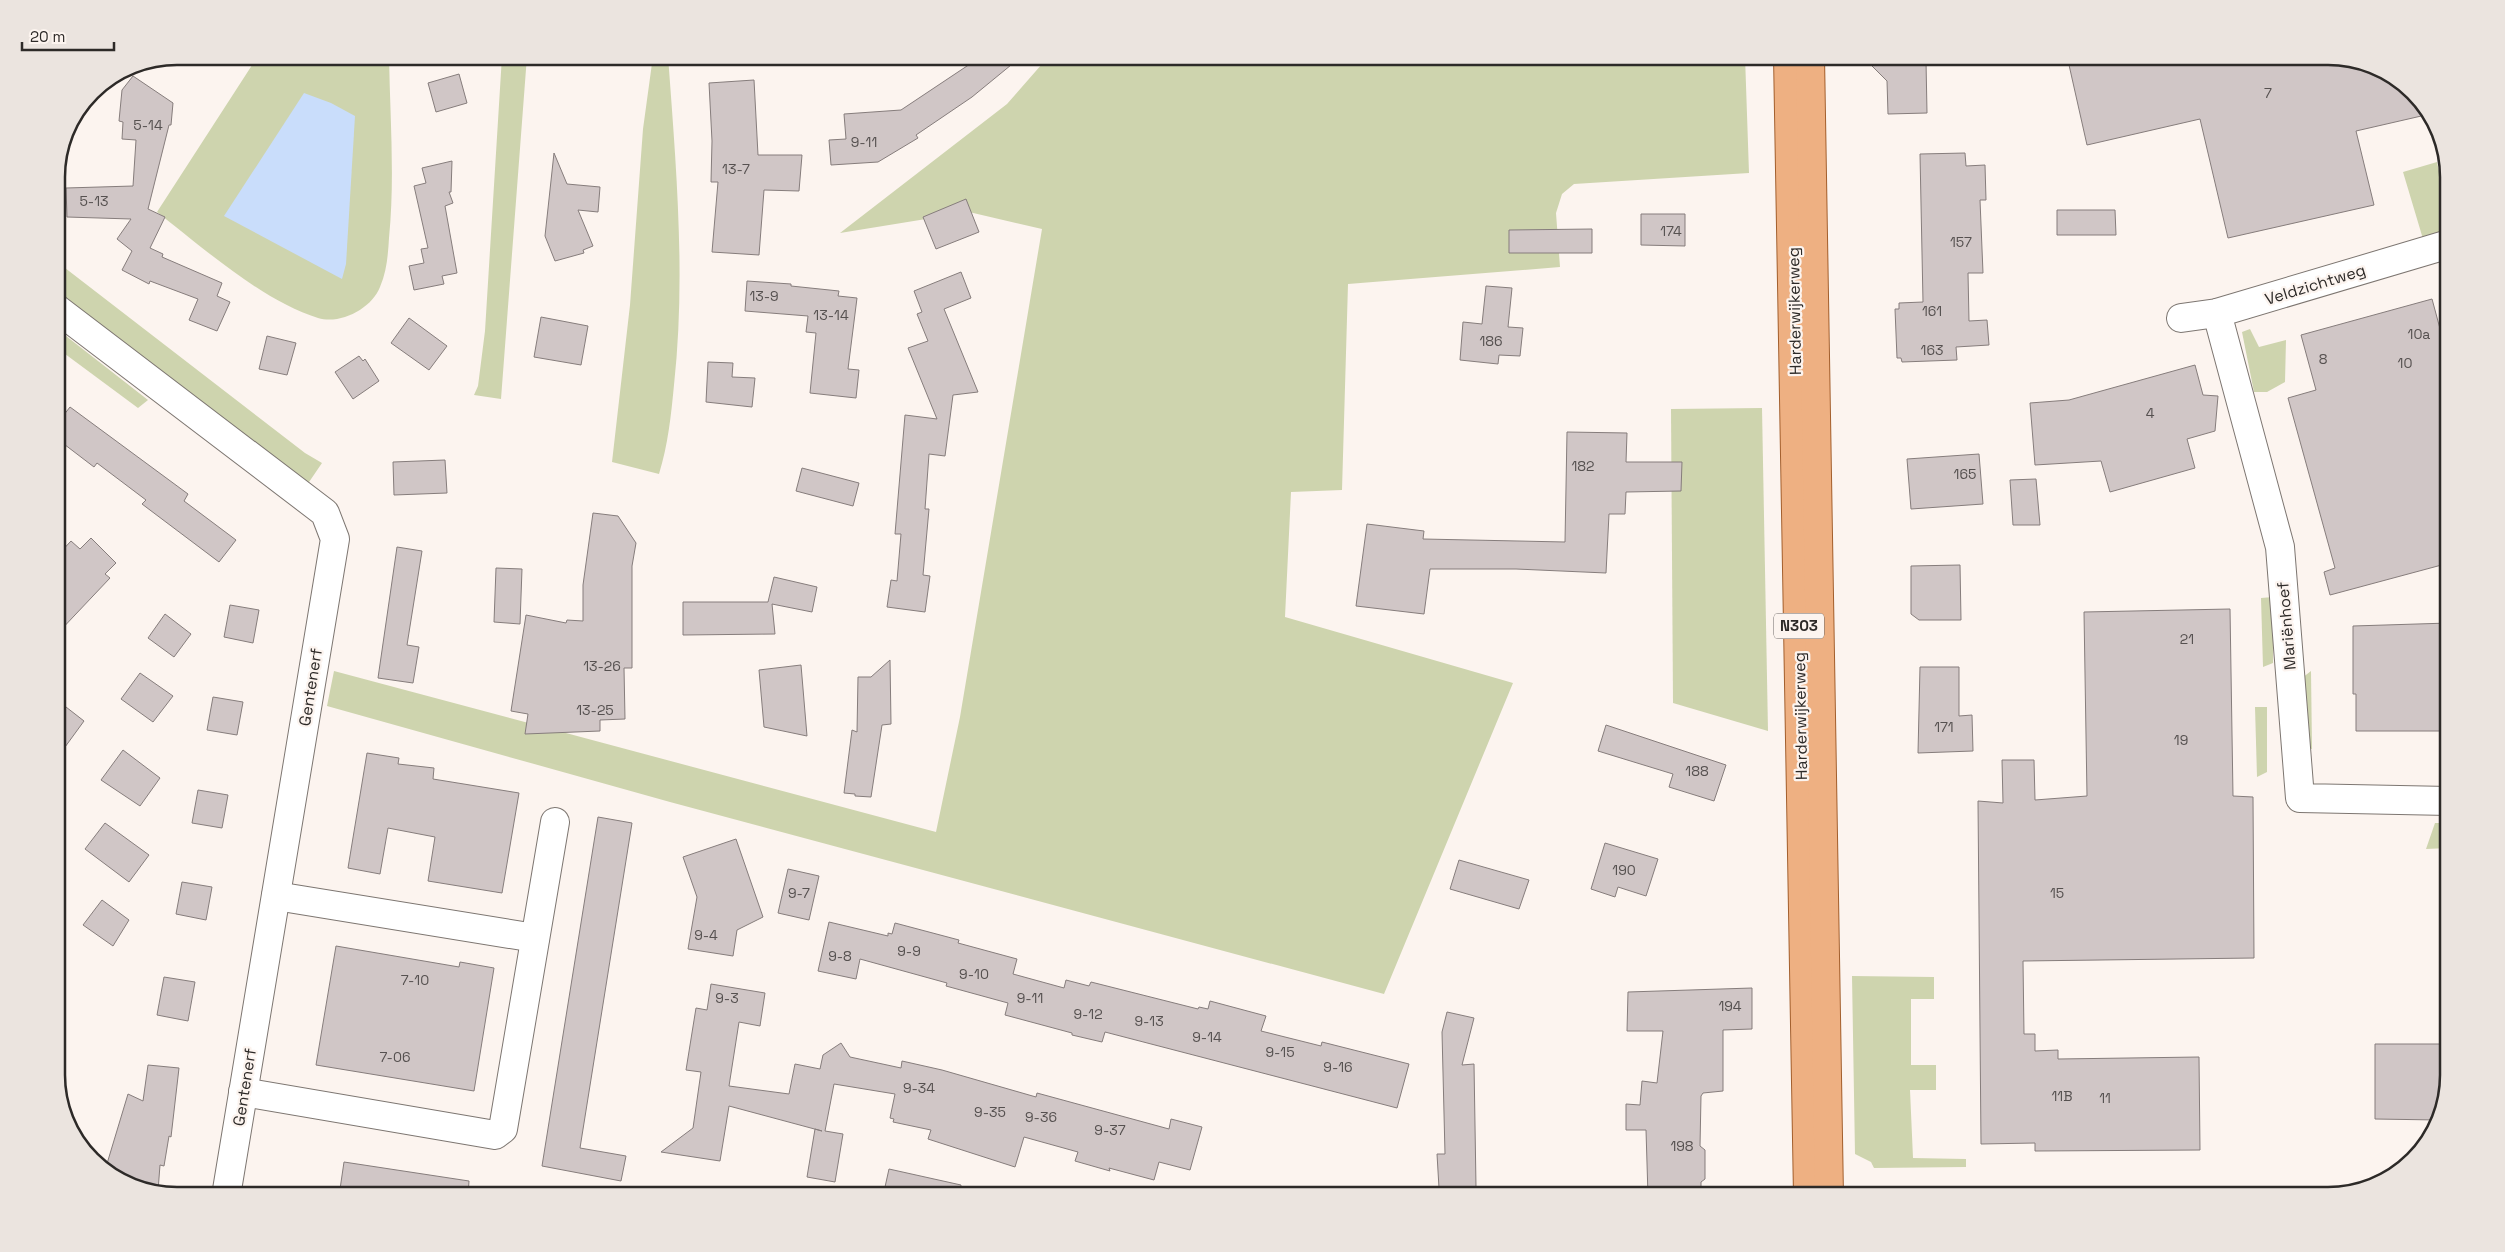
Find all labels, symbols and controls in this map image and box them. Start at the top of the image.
scale bar [22,20,115,52]
text: 20 m [30,27,65,46]
house number: 7 [2264,84,2272,102]
house number: 5-14 [133,116,163,134]
house number: 9-11 [851,133,877,151]
house number: 13-7 [722,160,750,178]
house number: 5-13 [79,192,109,210]
house number: 174 [1660,222,1682,240]
house number: 157 [1950,233,1972,251]
street label: Harderwijkerweg [1783,247,1806,375]
street label: Veldzichtweg [2262,259,2368,310]
house number: 13-9 [749,287,779,305]
house number: 161 [1922,302,1942,320]
house number: 13-14 [813,306,849,324]
house number: 10a [2408,325,2430,343]
house number: 186 [1479,332,1503,350]
house number: 163 [1921,341,1943,359]
house number: 8 [2319,350,2328,368]
house number: 10 [2398,354,2412,372]
house number: 4 [2146,404,2155,422]
house number: 182 [1571,457,1595,475]
house number: 165 [1954,465,1976,483]
street label: Mariënhoef [2272,581,2301,671]
road number: N303 [1774,614,1824,638]
house number: 21 [2180,630,2194,648]
street label: Gentenerf [294,647,327,728]
street label: Harderwijkerweg [1789,652,1812,780]
house number: 13-26 [583,657,621,675]
house number: 13-25 [576,701,614,719]
house number: 171 [1934,718,1954,736]
house number: 19 [2174,731,2188,749]
house number: 188 [1685,762,1709,780]
house number: 190 [1612,861,1636,879]
house number: 9-7 [788,884,810,902]
house number: 15 [2050,884,2064,902]
house number: 9-4 [694,926,718,944]
house number: 9-9 [897,942,921,960]
house number: 9-8 [828,947,852,965]
house number: 9-10 [959,965,989,983]
house number: 7-10 [401,971,429,989]
house number: 9-3 [715,989,739,1007]
house number: 9-11 [1017,989,1043,1007]
house number: 194 [1718,997,1742,1015]
house number: 9-12 [1073,1005,1103,1023]
house number: 9-13 [1134,1012,1164,1030]
house number: 9-14 [1192,1028,1222,1046]
house number: 9-15 [1265,1043,1295,1061]
street label: Gentenerf [228,1047,261,1128]
house number: 7-06 [380,1048,411,1066]
house number: 9-16 [1323,1058,1353,1076]
house number: 9-34 [903,1079,935,1097]
house number: 11B [2052,1087,2072,1105]
house number: 11 [2099,1089,2111,1107]
house number: 9-35 [974,1103,1006,1121]
house number: 9-36 [1025,1108,1057,1126]
house number: 9-37 [1094,1121,1126,1139]
house number: 198 [1670,1137,1694,1155]

